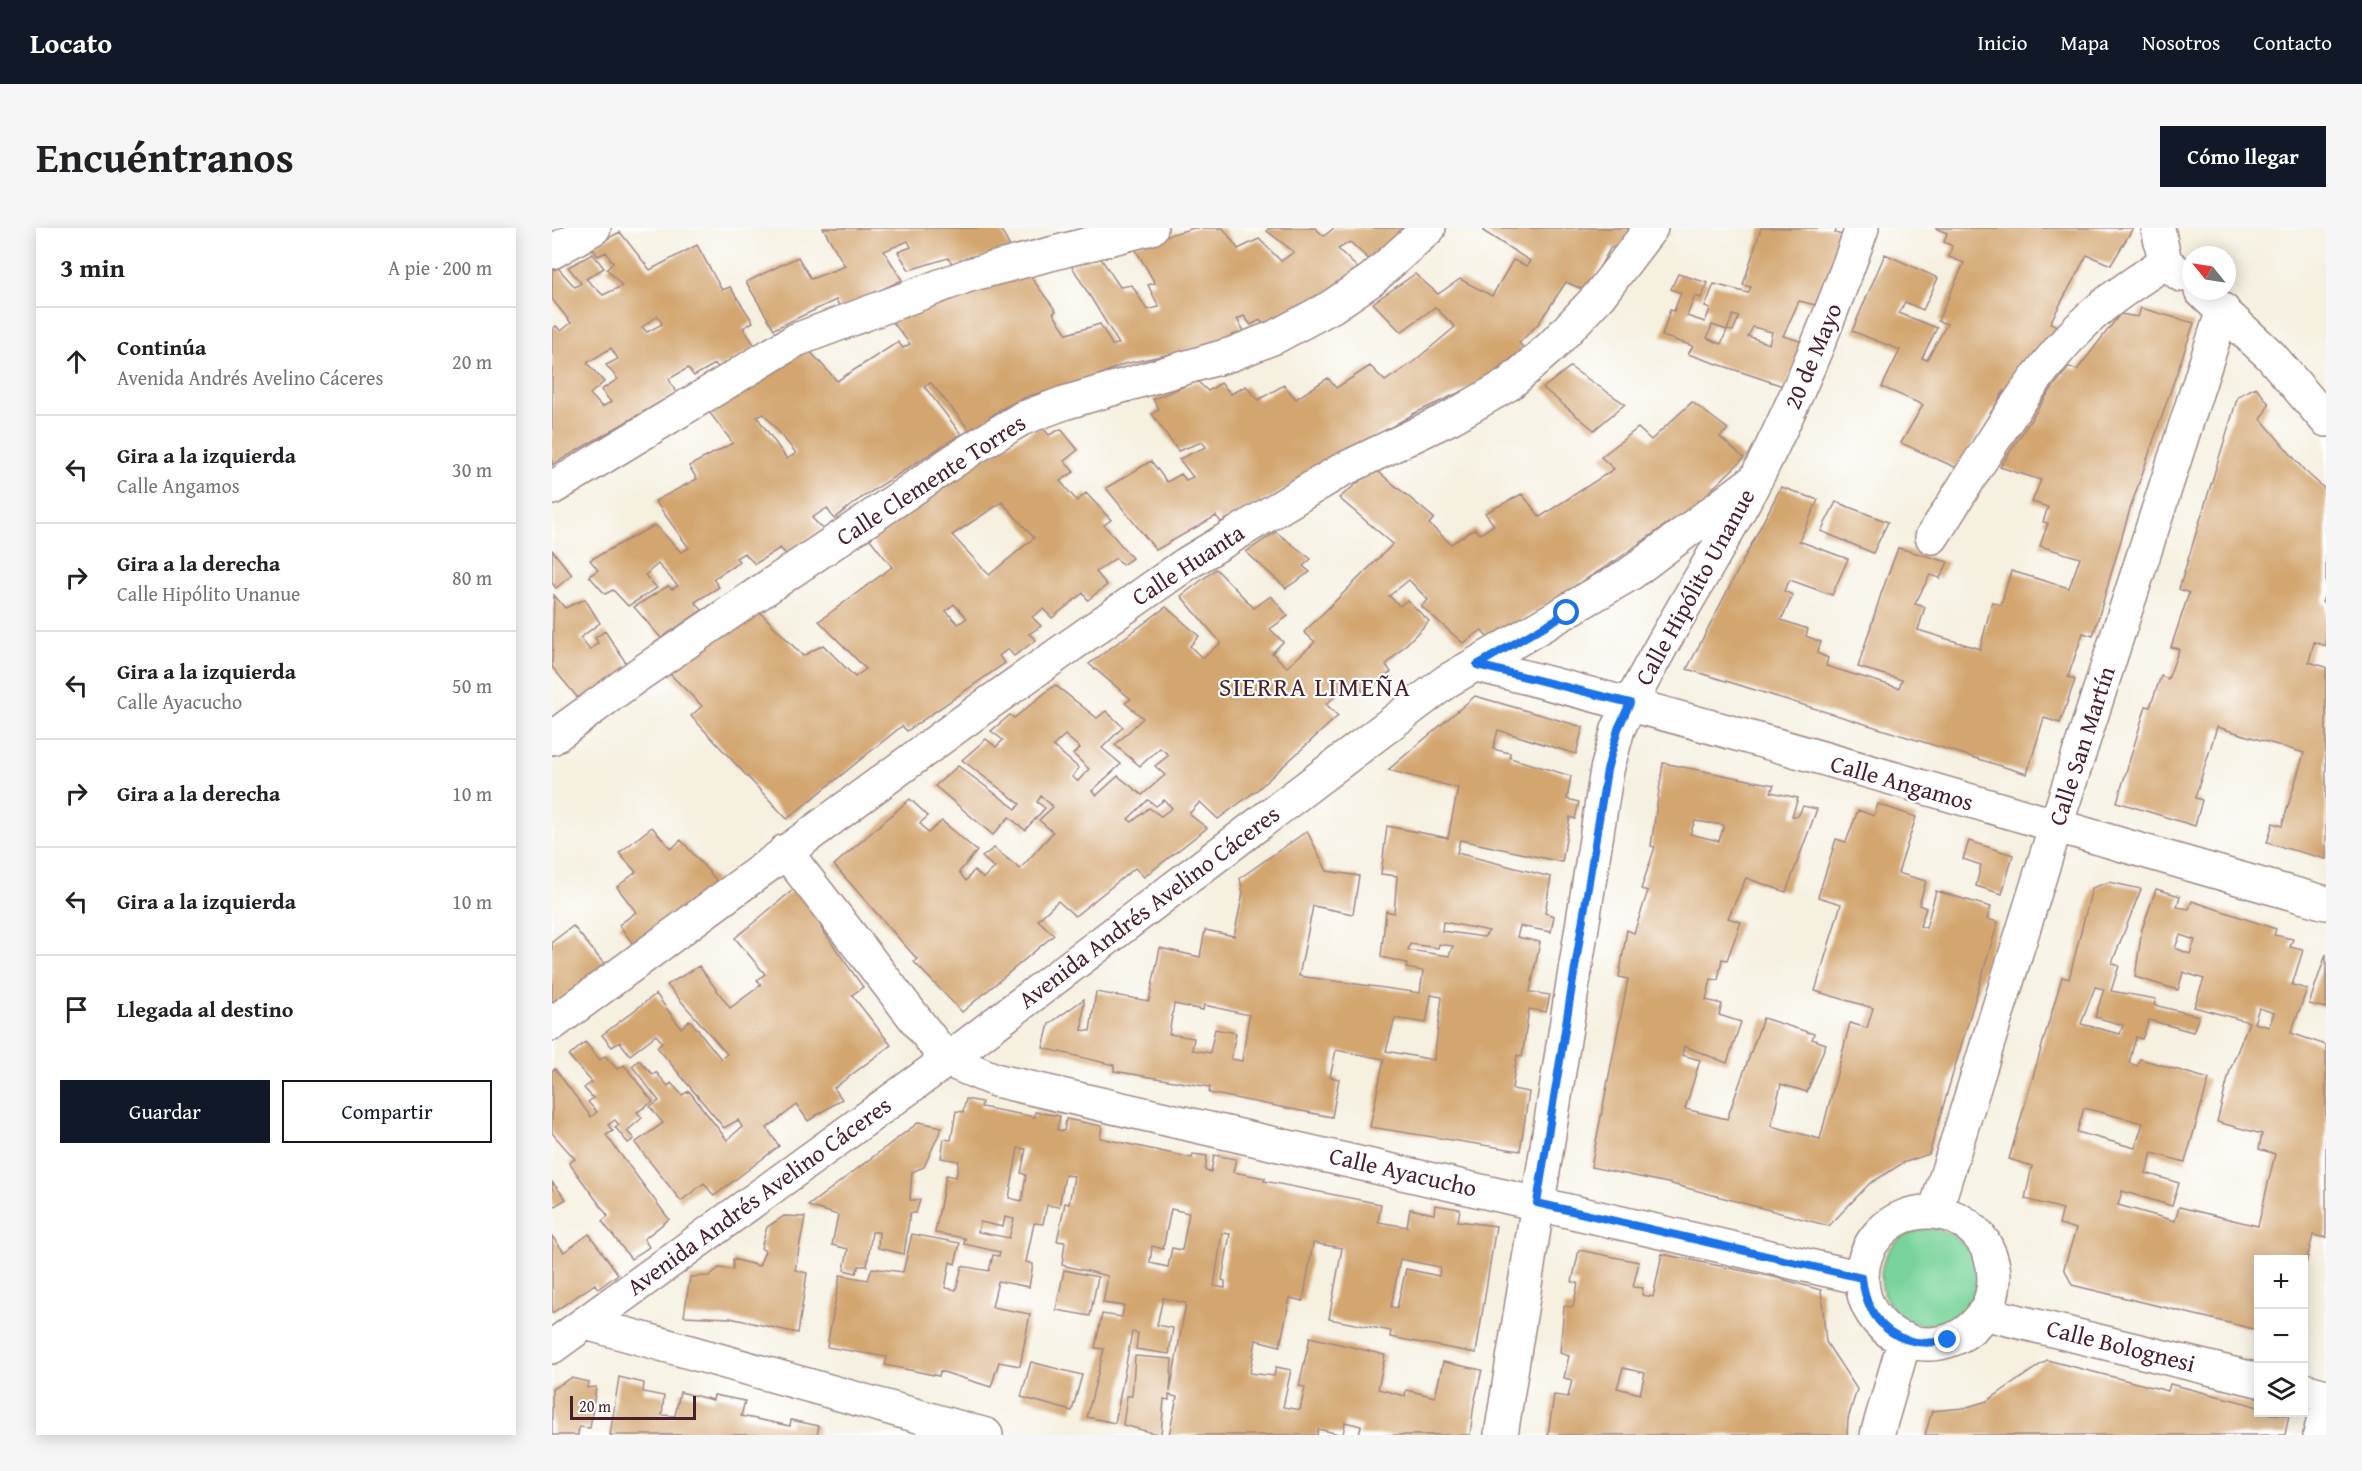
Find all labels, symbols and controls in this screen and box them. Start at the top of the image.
text: Locato [30,22,112,63]
text: Inicio [1978,27,2028,58]
text: Mapa [2061,27,2109,58]
text: Nosotros [2142,27,2220,58]
text: Contacto [2253,27,2332,58]
text: Encuéntranos [36,126,294,187]
button: Cómo llegar [2160,126,2326,187]
north arrow [2182,246,2236,300]
text: 3 min [60,248,125,287]
text: A pie · 200 m [388,253,492,282]
street label: 20 de Mayo [1774,297,1851,414]
text: Continúa [117,331,206,363]
icon: ahead [60,345,93,378]
text: 20 m [452,347,492,376]
text: Avenida Andrés Avelino Cáceres [117,363,383,392]
street label: Calle Clemente Torres [829,405,1032,554]
text: Gira a la izquierda [117,439,296,471]
icon: left [60,453,93,486]
text: 30 m [452,455,492,484]
text: Calle Angamos [117,471,240,500]
street label: Calle Hipólito Unanue [1626,482,1763,691]
street label: Calle Huanta [1125,515,1251,614]
text: Gira a la derecha [117,547,280,579]
icon: right [60,561,93,594]
text: 80 m [452,563,492,592]
text: Calle Hipólito Unanue [117,579,300,608]
route start [1553,599,1579,625]
text: Gira a la izquierda [117,655,296,687]
street label: Calle San Martín [2039,661,2124,830]
district label: SIERRA LIMEÑA [1219,667,1411,706]
icon: left [60,669,93,702]
text: 50 m [452,671,492,700]
text: Calle Ayacucho [117,687,242,716]
street label: Calle Angamos [1827,745,1978,820]
icon: right [60,777,93,810]
text: Gira a la derecha [117,777,280,809]
text: 10 m [452,779,492,808]
street label: Avenida Andrés Avelino Cáceres [1011,796,1287,1017]
icon: left [60,885,93,918]
text: Gira a la izquierda [117,885,296,917]
text: 10 m [452,887,492,916]
icon: arrive [60,993,93,1026]
text: Llegada al destino [117,993,293,1025]
button: Guardar [60,1080,270,1143]
button: Compartir [282,1080,492,1143]
street label: Avenida Andrés Avelino Cáceres [619,1088,898,1304]
street label: Calle Ayacucho [1326,1138,1480,1205]
map controls [2254,1255,2308,1417]
button: + [2254,1255,2308,1309]
button: − [2254,1309,2308,1363]
street label: Calle Bolognesi [2043,1310,2199,1381]
route end [1934,1326,1960,1352]
button: layers [2254,1363,2308,1417]
scale bar [570,1393,696,1420]
text: 20 m [579,1394,611,1418]

